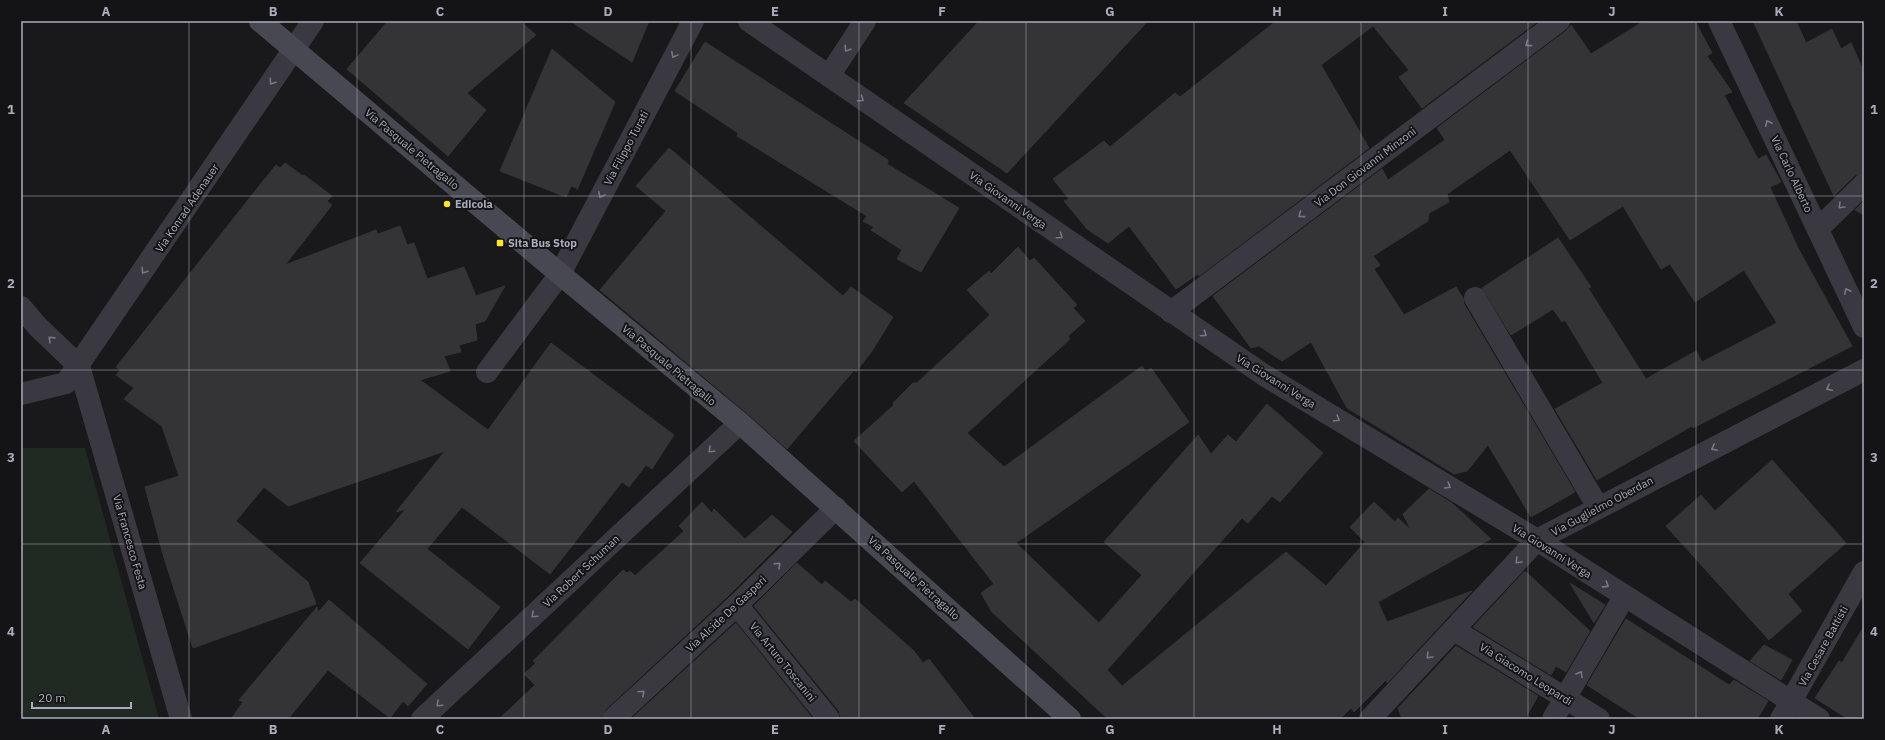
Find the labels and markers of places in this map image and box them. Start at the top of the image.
place label: Edicola [455,197,493,211]
marker: Edicola [442,199,452,209]
place label: Sita Bus Stop [508,236,577,250]
marker: Sita Bus Stop [495,238,505,248]

